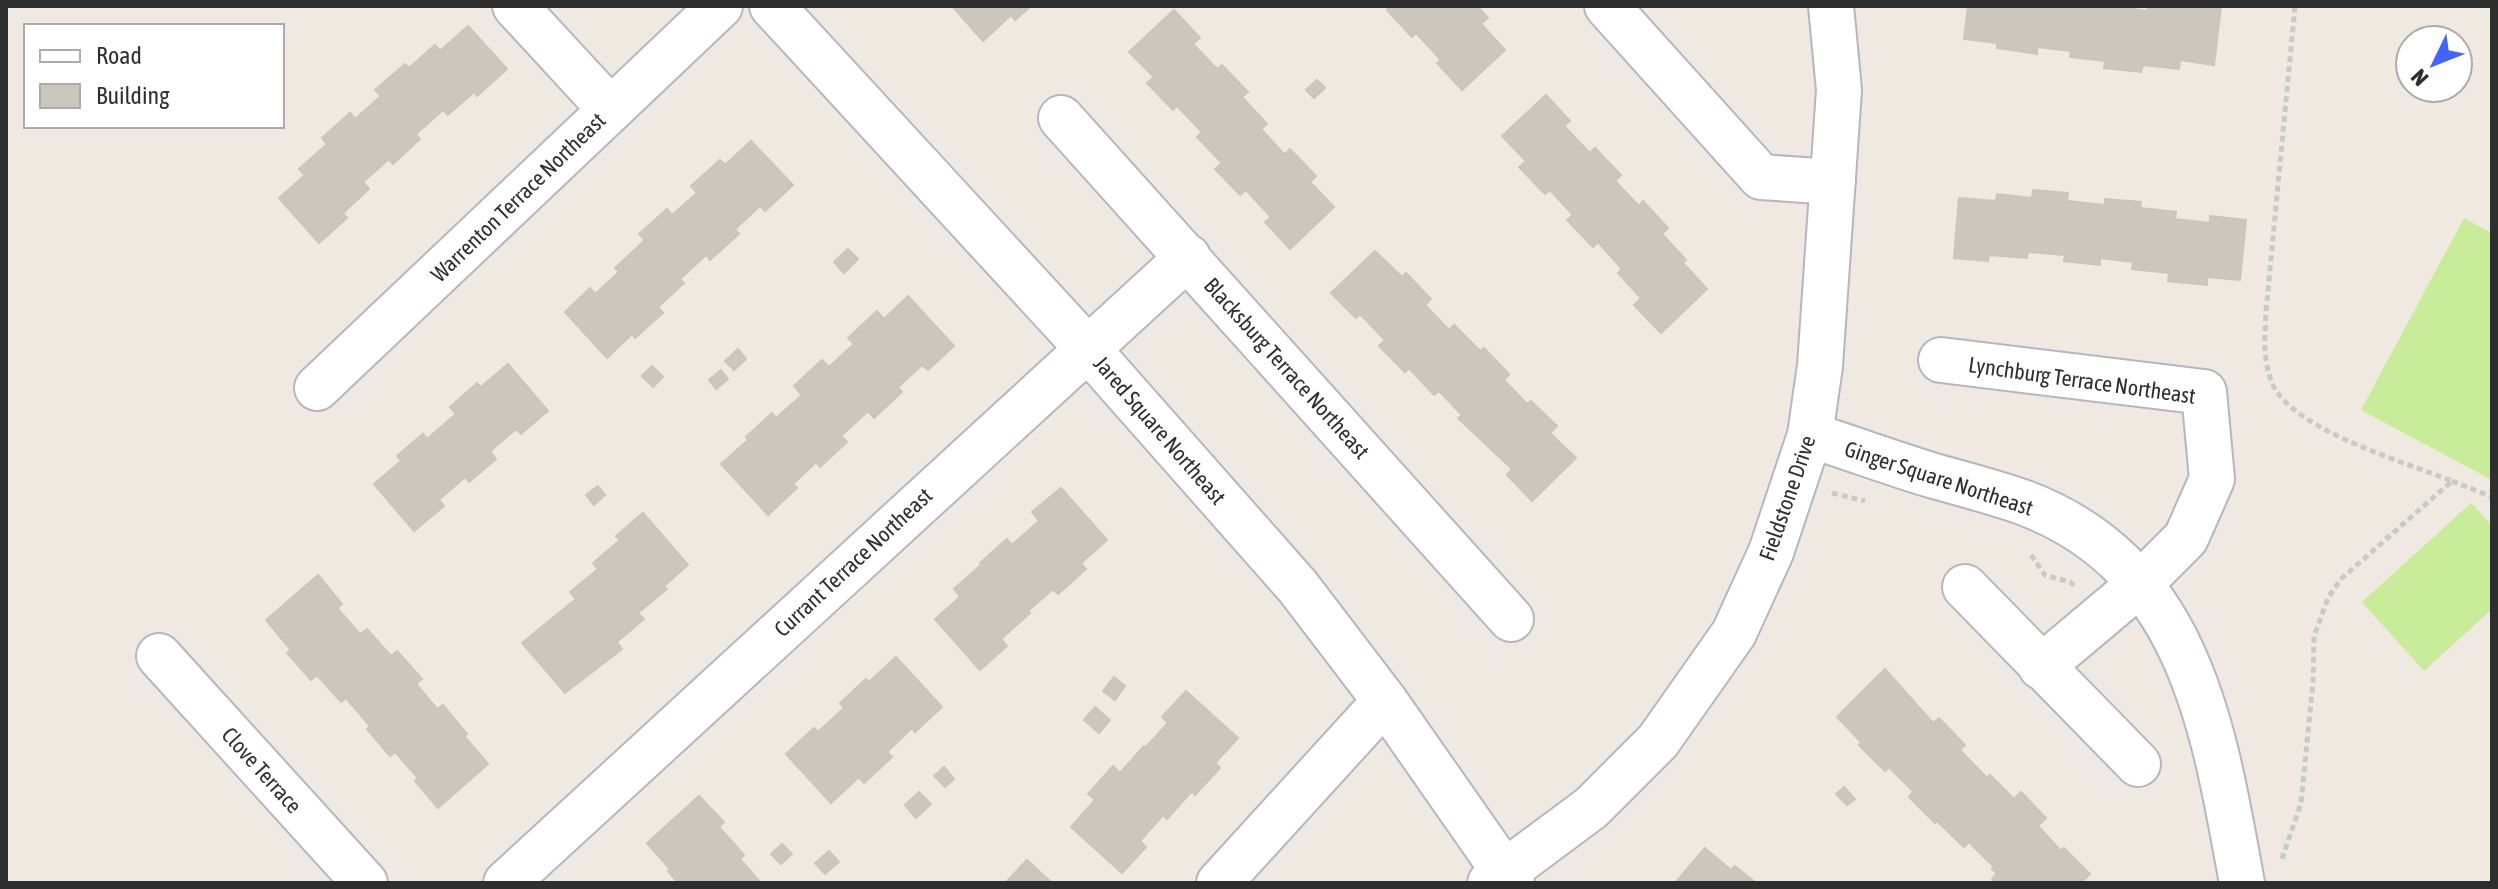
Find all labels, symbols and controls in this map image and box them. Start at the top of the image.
legend [24,24,284,128]
north arrow [2394,24,2474,104]
text: Road [96,42,142,69]
text: N [2405,64,2433,91]
text: Building [96,82,170,109]
street label: Warrenton Terrace Northeast [425,107,611,287]
street label: Blacksburg Terrace Northeast [1199,272,1375,464]
street label: Jared Square Northeast [1089,351,1231,509]
street label: Lynchburg Terrace Northeast [1967,351,2197,409]
street label: Fieldstone Drive [1753,432,1821,564]
street label: Ginger Square Northeast [1841,435,2037,521]
street label: Currant Terrace Northeast [769,482,937,642]
street label: Clove Terrace [217,722,307,818]

